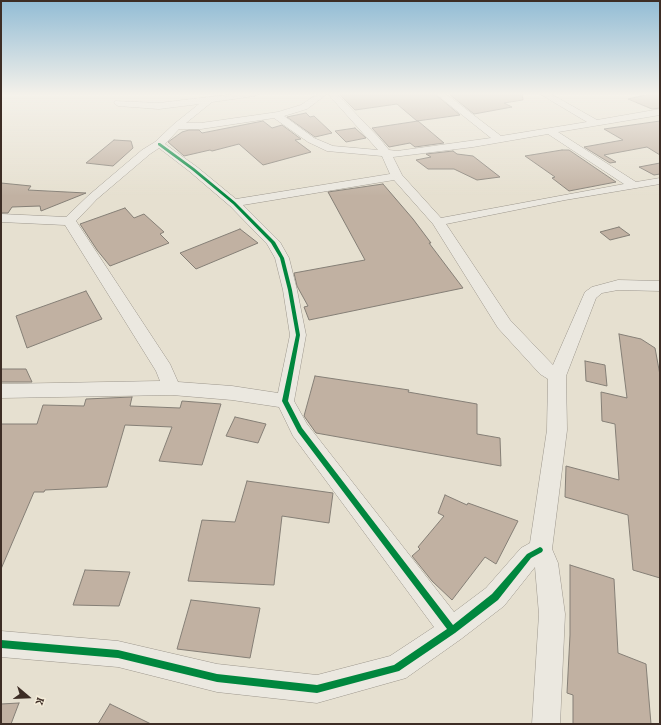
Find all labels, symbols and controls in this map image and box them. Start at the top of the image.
north arrow [8,677,48,717]
text: K [32,695,48,707]

